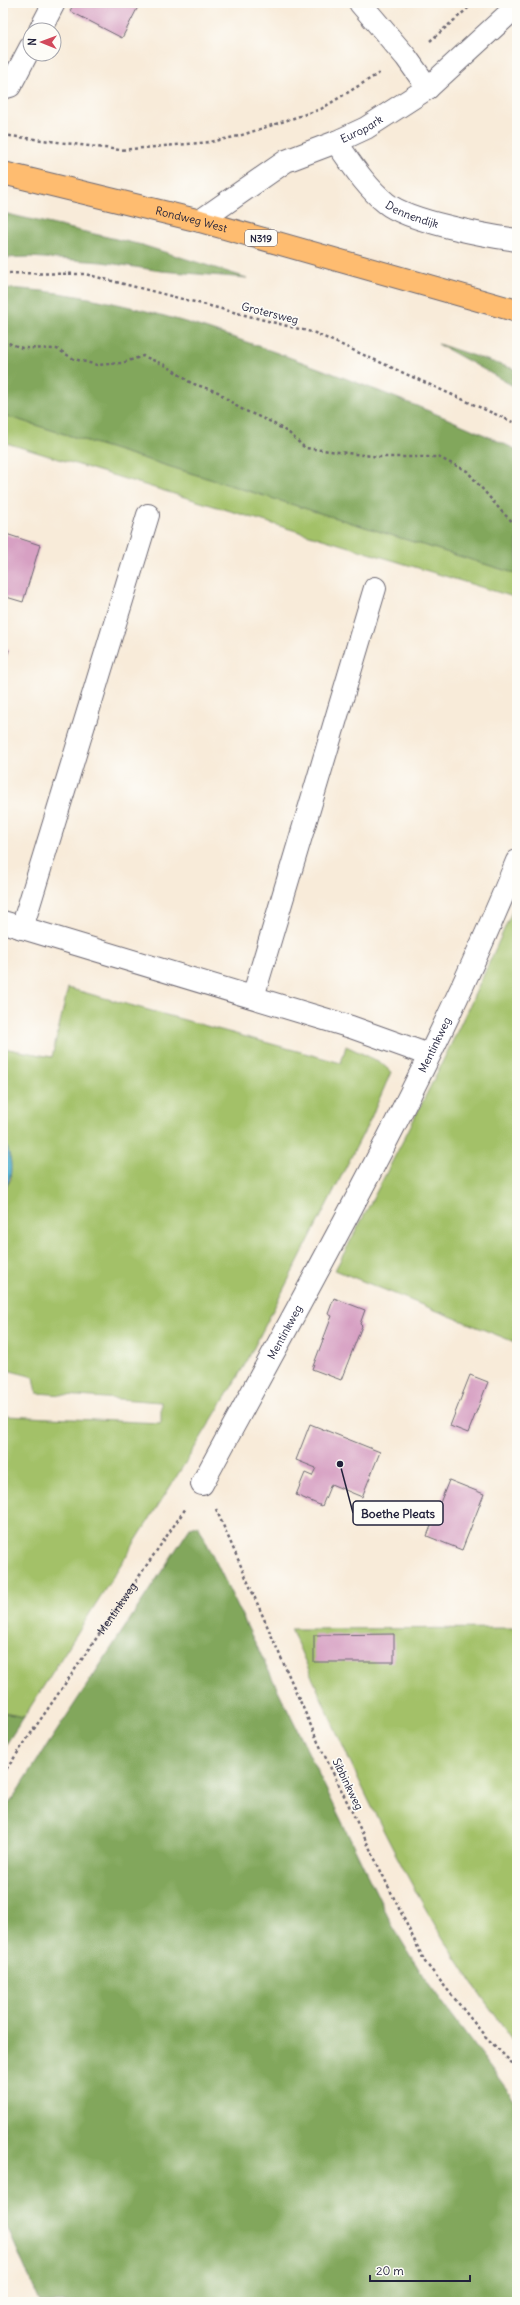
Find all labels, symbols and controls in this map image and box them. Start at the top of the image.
north arrow [22,22,62,62]
text: N [25,38,39,46]
street label: Europark [338,112,386,146]
street label: Dennendijk [383,198,441,231]
street label: Rondweg West [154,203,229,235]
road number: N319 [245,230,277,246]
street label: Grotersweg [240,299,300,327]
street label: Mentinkweg [415,1015,454,1075]
street label: Mentinkweg [264,1302,305,1362]
callout: Boethe Pleats [353,1501,443,1525]
text: Boethe Pleats [361,1506,436,1521]
street label: Mentinkweg [94,1580,140,1637]
street label: Sibbinkweg [329,1756,367,1812]
scale bar [370,2257,470,2283]
text: 20 m [376,2263,404,2278]

